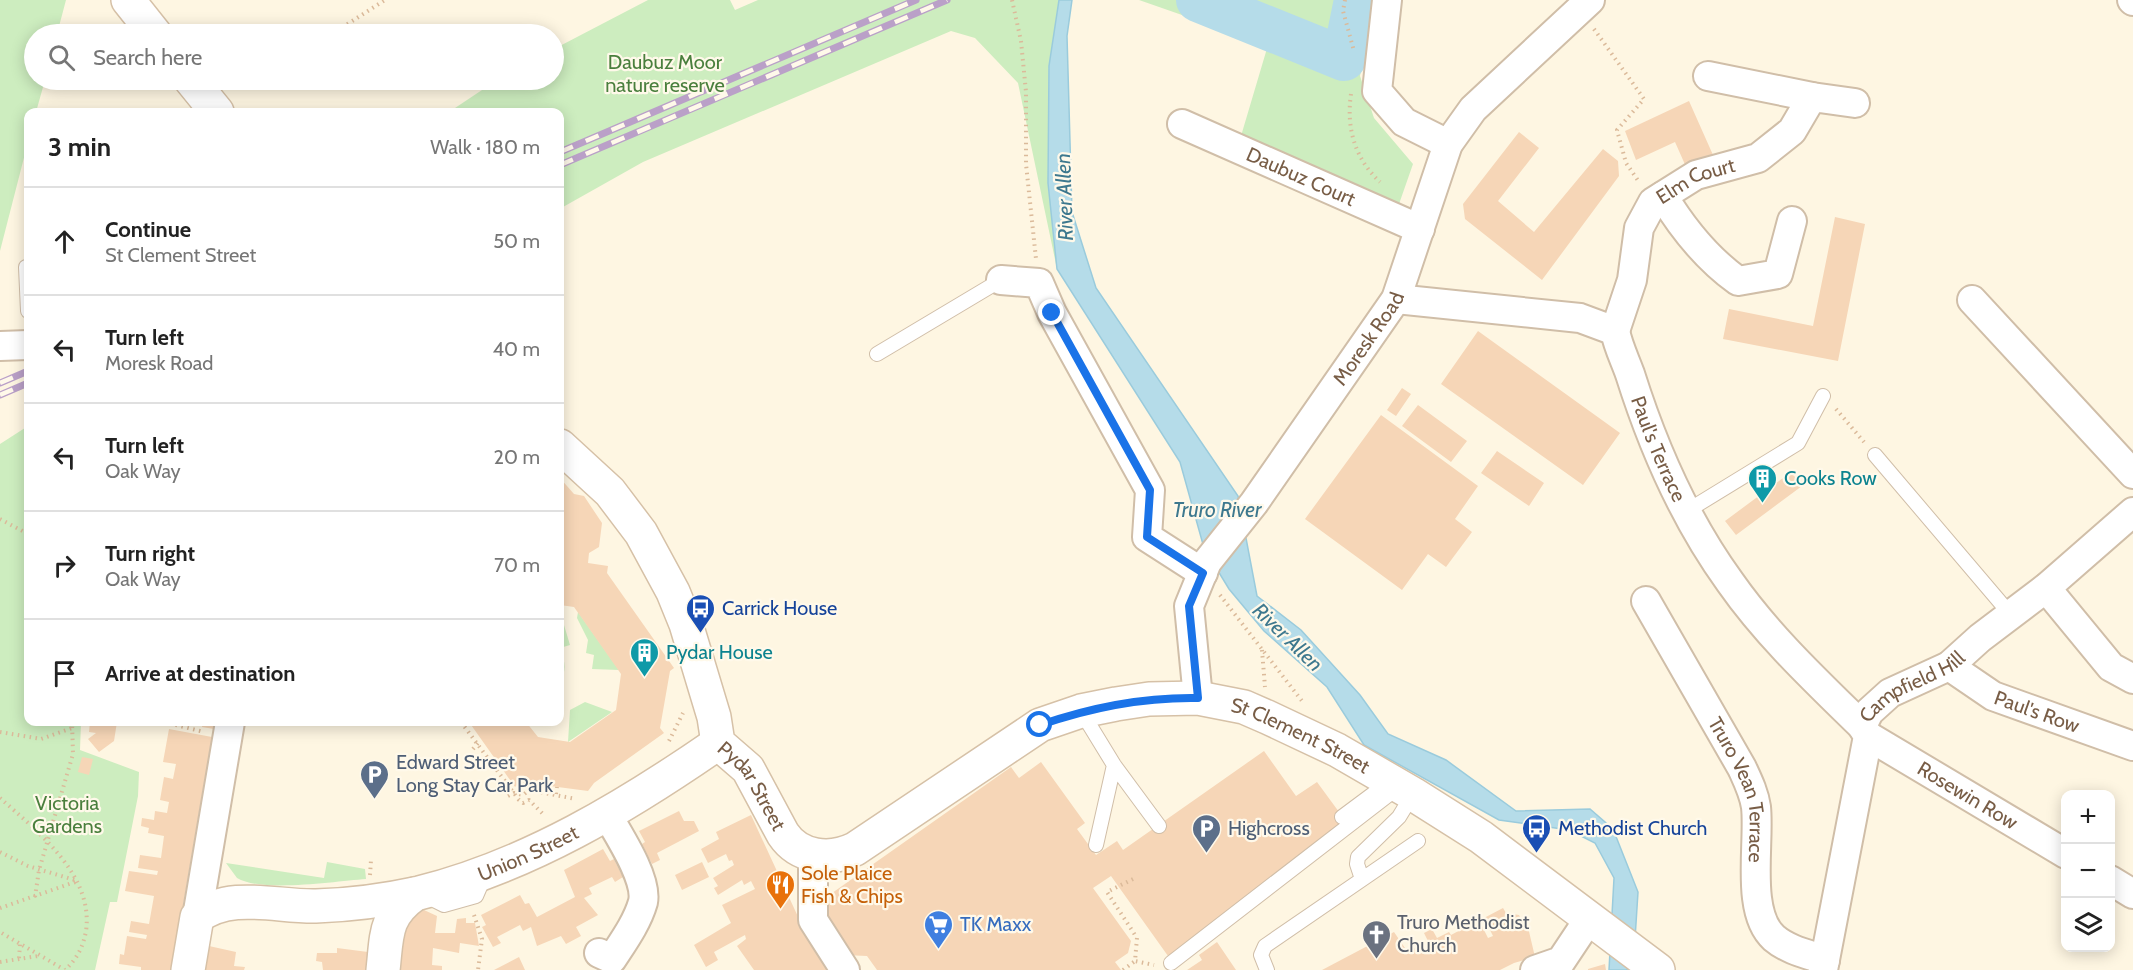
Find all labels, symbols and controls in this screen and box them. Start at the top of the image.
search box [24,24,564,90]
icon: search [45,41,78,74]
text: Search here [93,44,202,71]
park label: Daubuz Moor nature reserve [605,50,725,97]
text: 3 min [48,131,111,163]
text: Walk · 180 m [430,135,540,159]
street label: Daubuz Court [1243,142,1359,211]
water label: River Allen [1050,153,1078,241]
street label: Elm Court [1652,153,1738,209]
text: Continue [105,216,191,243]
icon: ahead [48,225,81,258]
text: 50 m [493,229,540,253]
text: St Clement Street [105,243,256,267]
street label: Moresk Road [1328,289,1409,390]
route end [1038,299,1064,325]
text: Turn left [105,324,184,351]
icon: left [48,333,81,366]
text: 40 m [492,337,540,361]
text: Moresk Road [105,351,213,375]
street label: Paul's Terrace [1626,393,1691,506]
text: Turn left [105,432,184,459]
icon: left [48,441,81,474]
text: 20 m [494,445,540,469]
text: Oak Way [105,459,181,483]
building icon: Cooks Row [1747,462,1779,504]
place label: Cooks Row [1784,466,1877,490]
water label: Truro River [1173,497,1263,522]
text: Turn right [105,540,195,567]
icon: right [48,549,81,582]
text: 70 m [494,553,540,577]
text: Oak Way [105,567,181,591]
bus stop icon: Carrick House [685,592,717,634]
place label: Carrick House [722,596,837,620]
water label: River Allen [1248,598,1328,676]
building icon: Pydar House [629,636,661,678]
place label: Pydar House [666,640,773,664]
street label: Campfield Hill [1854,646,1970,726]
icon: arrive [48,657,81,690]
text: Arrive at destination [105,660,295,687]
street label: Paul's Row [1991,685,2083,738]
street label: St Clement Street [1229,693,1374,779]
route start [1026,711,1052,737]
street label: Truro Vean Terrace [1703,713,1769,863]
street label: Pydar Street [713,736,791,835]
place label: Edward Street Long Stay Car Park [396,750,553,797]
street label: Rosewin Row [1913,756,2023,835]
parking icon: Edward Street Long Stay Car Park [359,758,391,800]
map controls [2061,790,2115,952]
button: + [2061,790,2115,844]
park label: Victoria Gardens [32,791,102,838]
parking icon: Highcross [1191,812,1223,854]
bus stop icon: Methodist Church [1521,812,1553,854]
place label: Highcross [1228,816,1310,840]
place label: Methodist Church [1558,816,1707,840]
street label: Union Street [474,820,582,886]
button: − [2061,844,2115,898]
place label: Sole Plaice Fish & Chips [801,861,903,908]
restaurant icon: Sole Plaice Fish & Chips [764,868,796,910]
button: layers [2061,898,2115,952]
supermarket icon: TK Maxx [923,908,955,950]
place label: Truro Methodist Church [1397,910,1530,957]
place label: TK Maxx [960,912,1032,936]
church icon: Truro Methodist Church [1360,918,1392,960]

